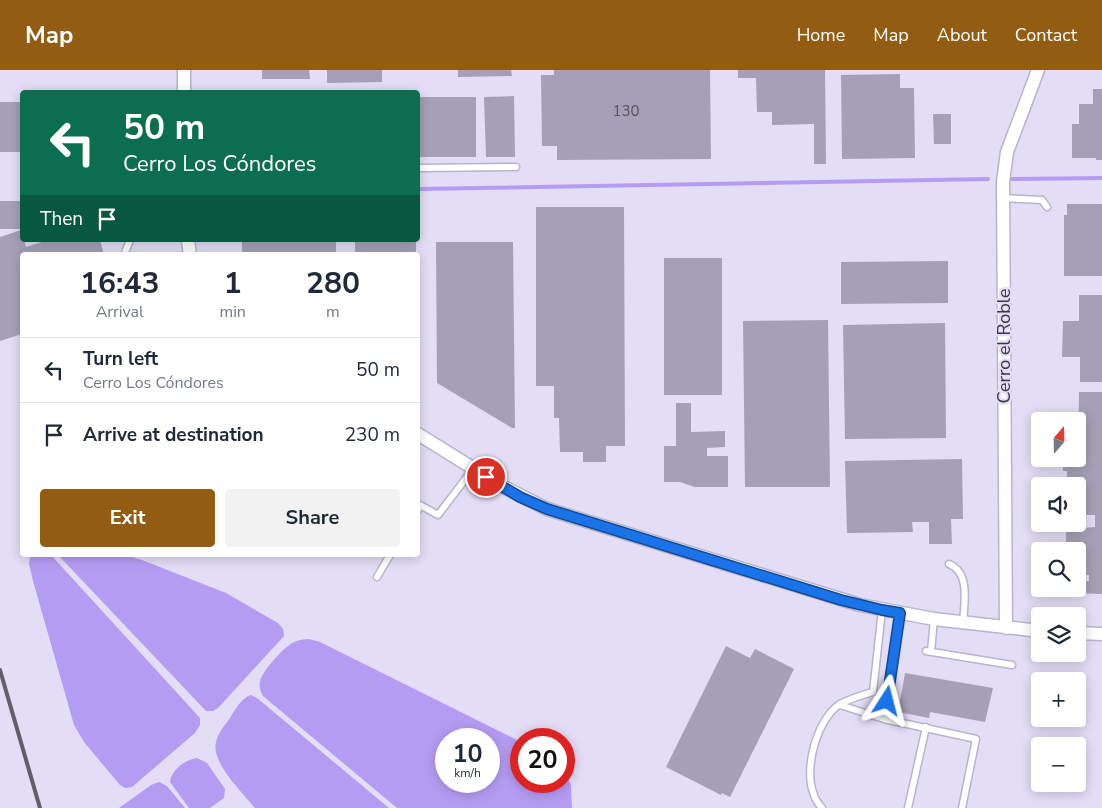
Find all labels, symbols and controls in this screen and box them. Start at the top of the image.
text: Map [25,19,73,51]
text: Home [797,23,845,47]
text: Map [873,23,909,47]
text: About [937,23,987,47]
text: Contact [1015,23,1077,47]
house number: 130 [612,101,640,121]
text: 50 m [123,104,205,151]
icon: left [40,110,105,175]
text: Cerro Los Cóndores [123,149,316,179]
icon: arrive [93,205,121,233]
text: Then [40,206,83,232]
text: 16:43 [80,263,159,304]
text: 1 [224,263,242,304]
text: 280 [306,263,360,304]
street label: Cerro el Roble [992,288,1016,404]
text: Arrival [96,301,144,323]
text: min [219,301,246,323]
text: m [326,301,340,323]
text: Turn left [83,346,158,372]
icon: left [40,356,68,384]
text: 50 m [356,357,400,383]
text: Cerro Los Cóndores [83,372,224,394]
north arrow [1031,412,1086,468]
map controls [1031,412,1086,792]
icon: arrive [40,421,68,449]
text: Arrive at destination [83,422,264,448]
text: 230 m [345,422,400,448]
pin [465,456,507,498]
icon: arrive [472,463,500,491]
button: sound [1031,477,1086,532]
button: Exit [40,489,215,547]
button: Share [225,489,400,547]
button: search [1031,542,1086,597]
button: layers [1031,607,1086,662]
button: + [1031,672,1086,727]
position arrow [860,674,912,726]
speed limit sign: 20 [510,728,575,793]
text: 10 [452,737,483,771]
button: − [1031,737,1086,792]
text: km/h [454,765,481,781]

